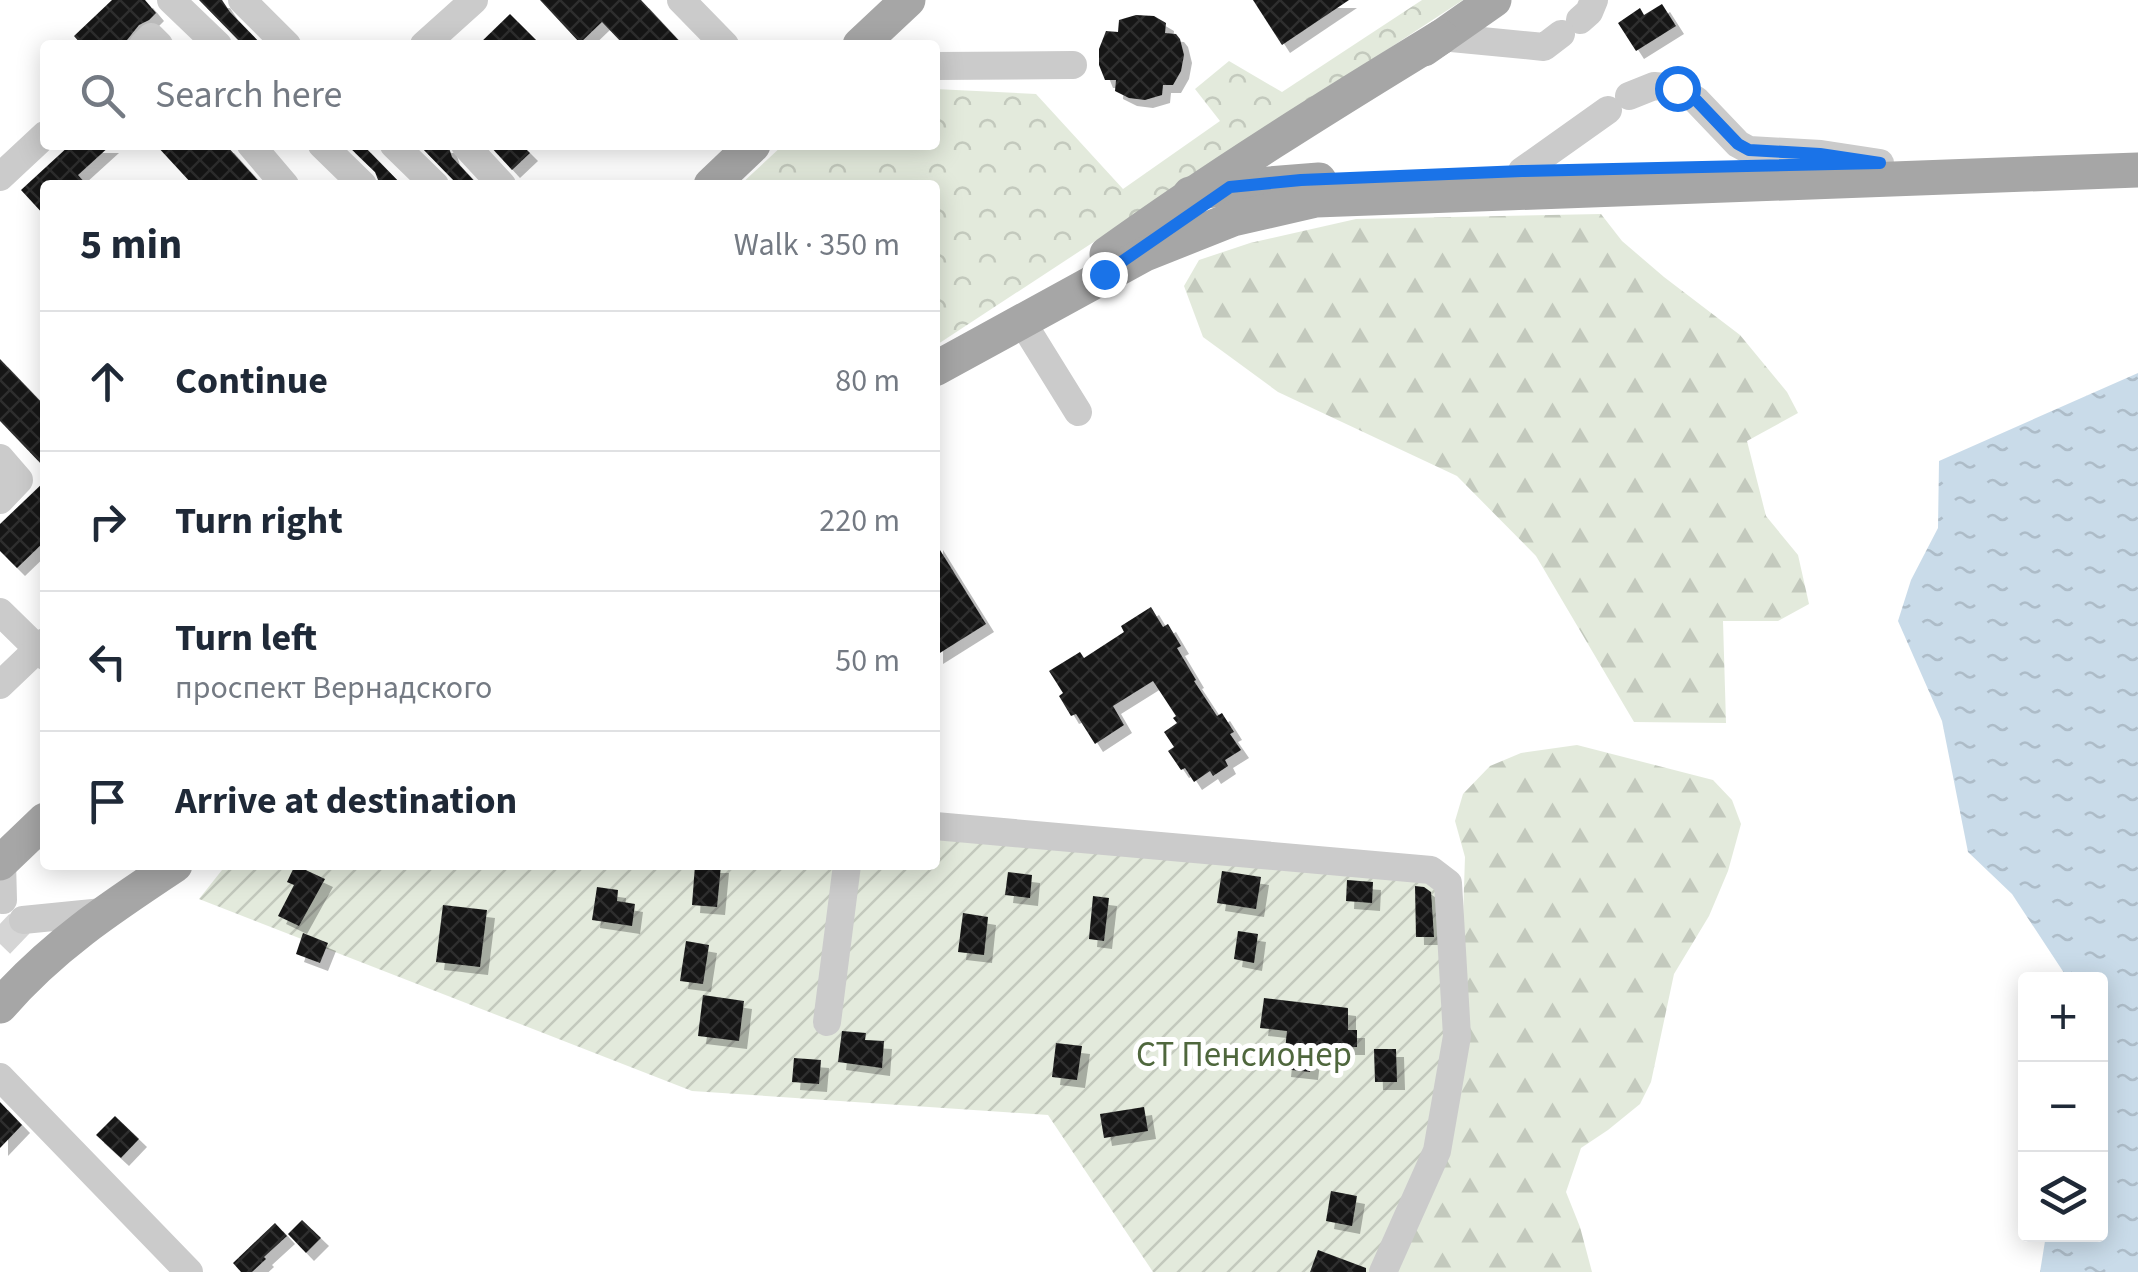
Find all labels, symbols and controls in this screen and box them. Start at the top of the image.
search box [40,40,940,150]
route start [1655,66,1701,112]
icon: search [75,68,130,123]
text: Search here [155,68,342,122]
text: 5 min [80,215,182,275]
text: Walk · 350 m [734,222,900,268]
route end [1082,252,1128,298]
icon: ahead [80,354,135,409]
text: Continue [175,354,328,408]
text: 80 m [835,358,900,404]
icon: right [80,494,135,549]
text: Turn right [175,494,343,548]
text: 220 m [819,498,900,544]
text: Turn left [175,611,317,665]
icon: left [80,634,135,689]
text: 50 m [835,638,900,684]
text: проспект Вернадского [175,665,492,711]
icon: arrive [80,774,135,829]
text: Arrive at destination [175,774,517,828]
map controls [2018,972,2108,1242]
button: + [2018,972,2108,1062]
park label: СТ Пенсионер [1136,1030,1352,1080]
button: − [2018,1062,2108,1152]
button: layers [2018,1152,2108,1242]

